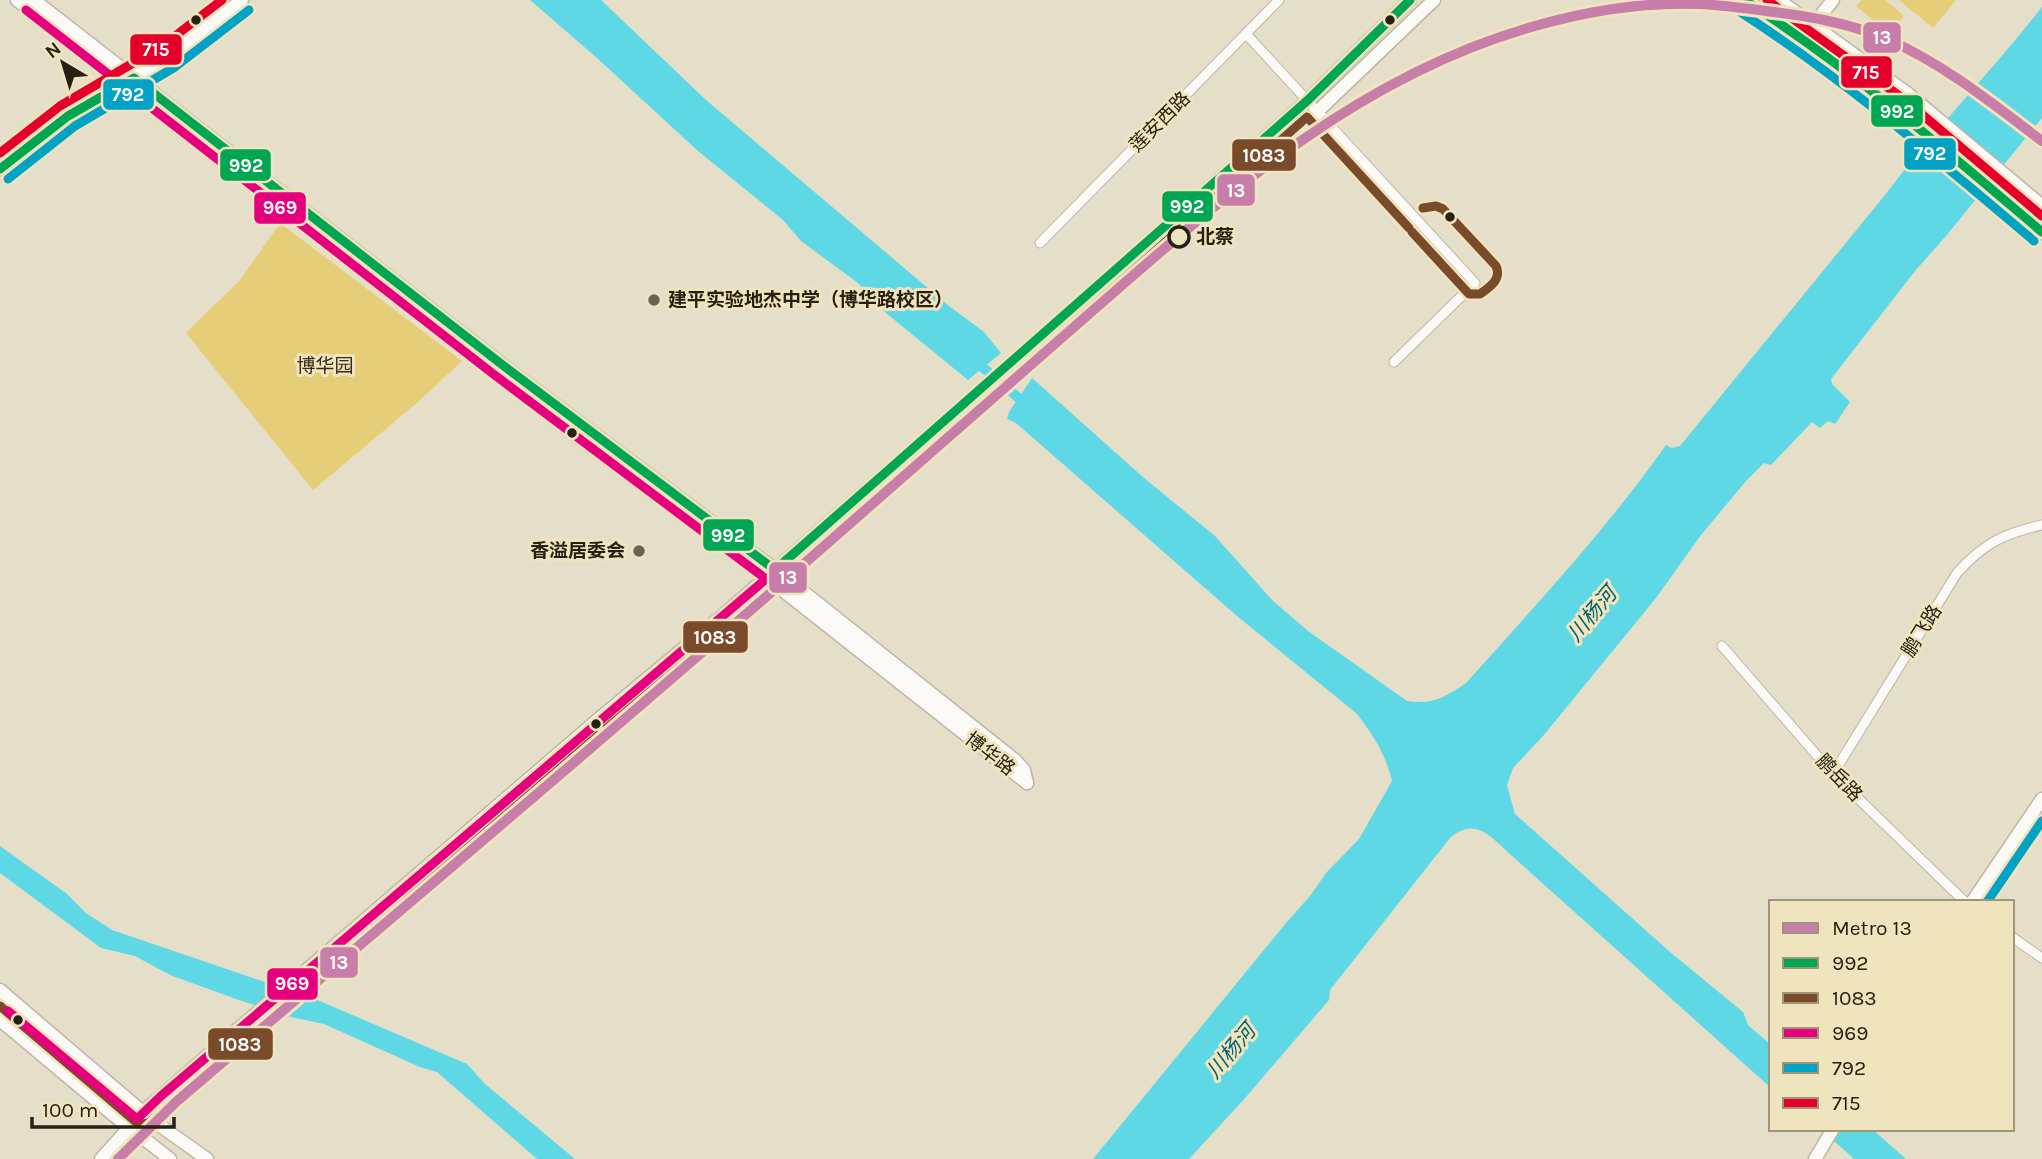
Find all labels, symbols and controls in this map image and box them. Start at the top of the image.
unlabelled marker [189,13,203,27]
unlabelled marker [1383,13,1397,27]
line badge: 13 [1862,21,1902,54]
text: 13 [1873,27,1891,49]
north arrow [28,28,98,98]
line badge: 715 [129,33,183,66]
text: N [41,38,65,63]
text: 715 [142,39,170,61]
line badge: 715 [1840,55,1893,89]
text: 715 [1852,62,1880,84]
line badge: 792 [102,78,155,111]
text: 792 [112,84,144,106]
street label: 莲安西路 [1125,87,1195,157]
line badge: 992 [1870,94,1924,128]
text: 992 [1880,101,1914,123]
line badge: 792 [1903,137,1957,171]
line badge: 1083 [1231,138,1297,172]
text: 792 [1914,143,1946,165]
text: 1083 [1243,145,1285,167]
line badge: 992 [219,148,272,182]
text: 992 [229,155,263,177]
line badge: 13 [1216,173,1256,207]
text: 13 [1227,180,1245,202]
line badge: 992 [1161,190,1214,223]
line badge: 969 [253,191,307,225]
text: 992 [1170,196,1204,218]
text: 969 [263,197,297,219]
unlabelled marker [1443,210,1457,224]
marker: 北蔡 [1168,226,1190,248]
place label: 北蔡 [1196,226,1234,248]
place label: 建平实验地杰中学（博华路校区） [668,289,953,311]
marker: 建平实验地杰中学（博华路校区） [646,292,662,308]
park label: 博华园 [296,355,354,377]
unlabelled marker [565,426,579,440]
line badge: 992 [702,518,755,552]
text: 992 [711,525,745,547]
place label: 香溢居委会 [530,540,625,562]
marker: 香溢居委会 [631,543,647,559]
line badge: 13 [768,561,808,594]
text: 13 [779,567,797,589]
water label: 川杨河 [1563,579,1624,646]
street label: 鹏飞路 [1898,601,1946,661]
line badge: 1083 [682,620,749,654]
text: 1083 [694,627,736,649]
unlabelled marker [589,717,603,731]
street label: 博华路 [961,728,1019,780]
street label: 鹏岳路 [1811,750,1867,806]
legend [1769,900,2014,1131]
text: Metro 13 [1832,916,1912,940]
line badge: 13 [319,946,359,979]
text: 992 [1832,951,1869,975]
text: 13 [330,952,348,974]
line badge: 969 [266,967,319,1001]
text: 969 [275,973,309,995]
text: 1083 [1832,986,1877,1010]
unlabelled marker [11,1013,25,1027]
water label: 川杨河 [1202,1016,1263,1083]
text: 969 [1832,1021,1868,1045]
line badge: 1083 [207,1027,274,1061]
text: 1083 [219,1034,261,1056]
text: 792 [1832,1056,1866,1080]
scale bar [32,1086,173,1130]
text: 715 [1832,1091,1861,1115]
text: 100 m [42,1098,99,1122]

